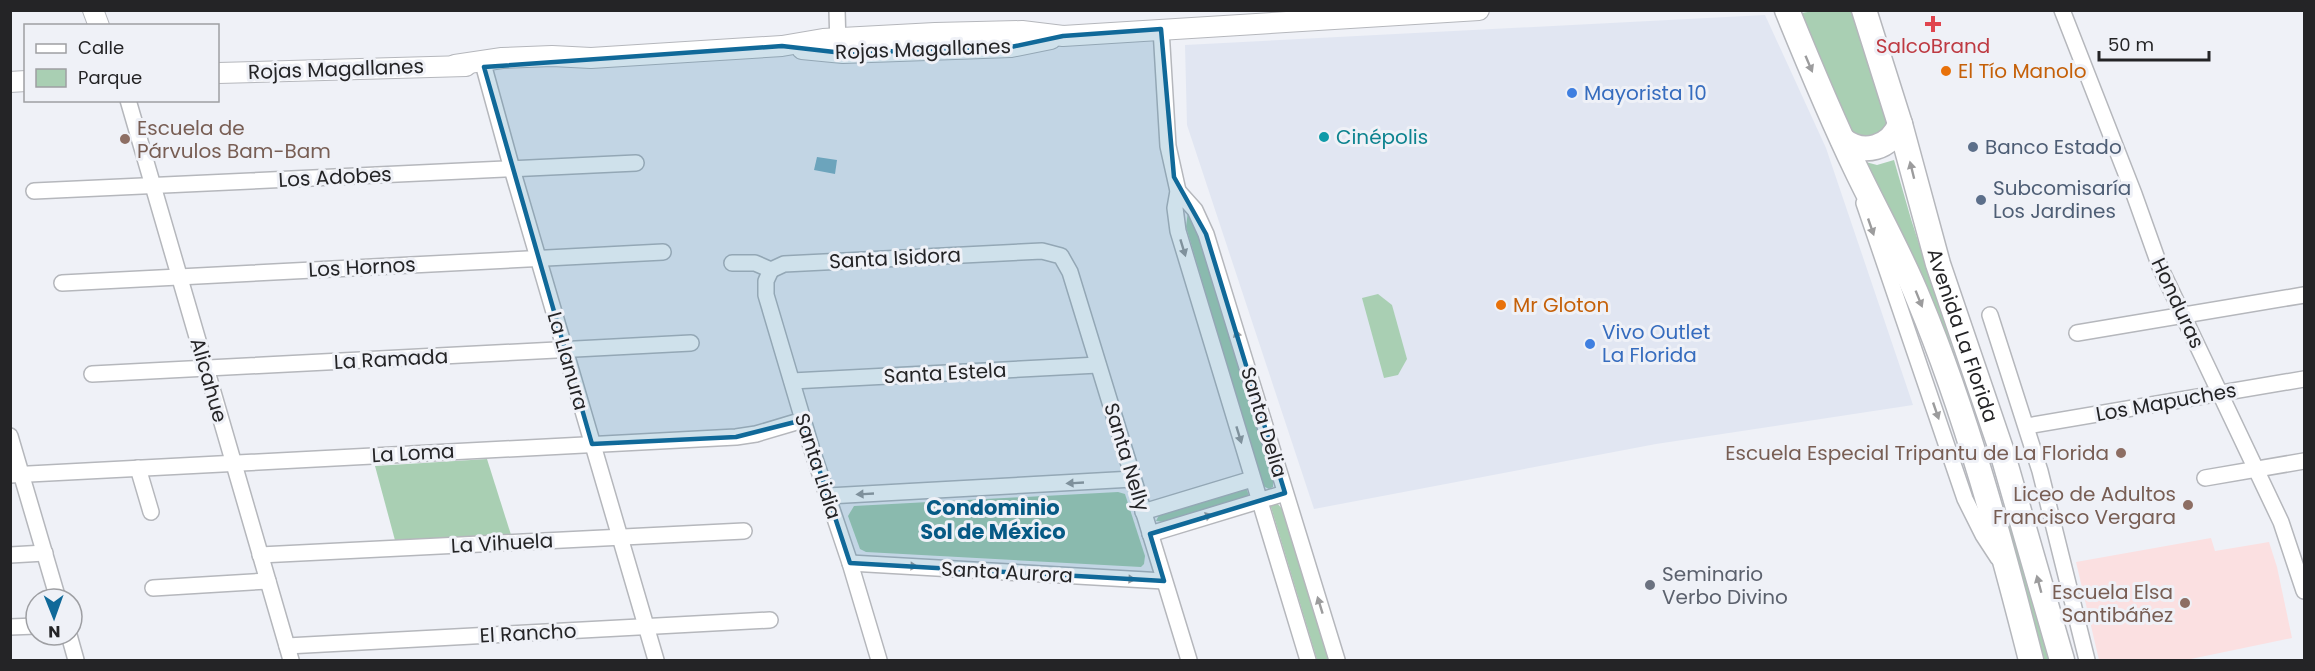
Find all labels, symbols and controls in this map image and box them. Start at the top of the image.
marker: SalcoBrand [1926,17,1940,31]
legend [24,24,219,102]
scale bar [2099,24,2208,62]
street label: Rojas Magallanes [835,32,1011,66]
place label: SalcoBrand [1876,32,1990,60]
text: 50 m [2108,32,2154,57]
text: Calle [78,35,124,60]
street label: Rojas Magallanes [248,52,424,86]
one-way arrow [1804,56,1814,74]
place label: El Tío Manolo [1958,57,2086,85]
marker: El Tío Manolo [1939,64,1953,78]
text: Parque [78,65,142,90]
place label: Mayorista 10 [1584,79,1707,107]
marker: Mayorista 10 [1565,86,1579,100]
place label: Escuela de Párvulos Bam-Bam [137,114,331,165]
place label: Cinépolis [1336,123,1428,151]
marker: Cinépolis [1317,130,1331,144]
marker: Escuela de Párvulos Bam-Bam [118,132,132,146]
place label: Banco Estado [1985,133,2122,161]
marker: Banco Estado [1966,140,1980,154]
street label: Los Adobes [278,160,392,194]
one-way arrow [1906,161,1916,179]
place label: Subcomisaría Los Jardines [1993,174,2131,225]
marker: Subcomisaría Los Jardines [1974,193,1988,207]
one-way arrow [1867,218,1876,236]
one-way arrow [1179,239,1188,257]
street label: Santa Isidora [828,241,962,275]
street label: Avenida La Florida [1920,245,2005,426]
street label: Los Hornos [308,250,416,284]
street label: Honduras [2145,253,2211,353]
one-way arrow [1915,290,1924,308]
place label: Mr Gloton [1513,291,1609,319]
marker: Mr Gloton [1494,298,1508,312]
street label: La Llanura [541,309,595,413]
place label: Vivo Outlet La Florida [1602,318,1710,369]
one-way arrow [1233,329,1242,347]
street label: Alicahue [184,334,234,426]
marker: Vivo Outlet La Florida [1583,337,1597,351]
street label: La Ramada [333,342,449,376]
street label: Santa Estela [883,356,1007,390]
street label: Santa Delia [1234,363,1294,481]
street label: Los Mapuches [2094,376,2238,428]
street label: Santa Nelly [1097,399,1157,515]
one-way arrow [1932,402,1942,420]
street label: Santa Lidia [788,409,848,523]
one-way arrow [1235,426,1244,444]
street label: La Loma [371,437,455,469]
place label: Escuela Especial Tripantu de La Florida [1725,439,2109,467]
marker: Escuela Especial Tripantu de La Florida [2114,446,2128,460]
one-way arrow [1065,478,1084,487]
place label: Liceo de Adultos Francisco Vergara [1993,480,2176,531]
one-way arrow [856,489,875,498]
district label: Condominio Sol de México [920,493,1066,546]
marker: Liceo de Adultos Francisco Vergara [2181,498,2195,512]
one-way arrow [1195,512,1213,521]
street label: La Vihuela [450,526,554,560]
street label: Santa Aurora [940,555,1074,589]
place label: Seminario Verbo Divino [1662,560,1788,611]
one-way arrow [899,562,918,571]
one-way arrow [1118,574,1137,583]
one-way arrow [2034,575,2044,594]
marker: Seminario Verbo Divino [1643,578,1657,592]
place label: Escuela Elsa Santibáñez [2052,578,2173,629]
north arrow [24,587,84,647]
one-way arrow [1315,596,1324,614]
marker: Escuela Elsa Santibáñez [2178,596,2192,610]
street label: El Rancho [479,616,577,650]
text: N [48,620,60,643]

